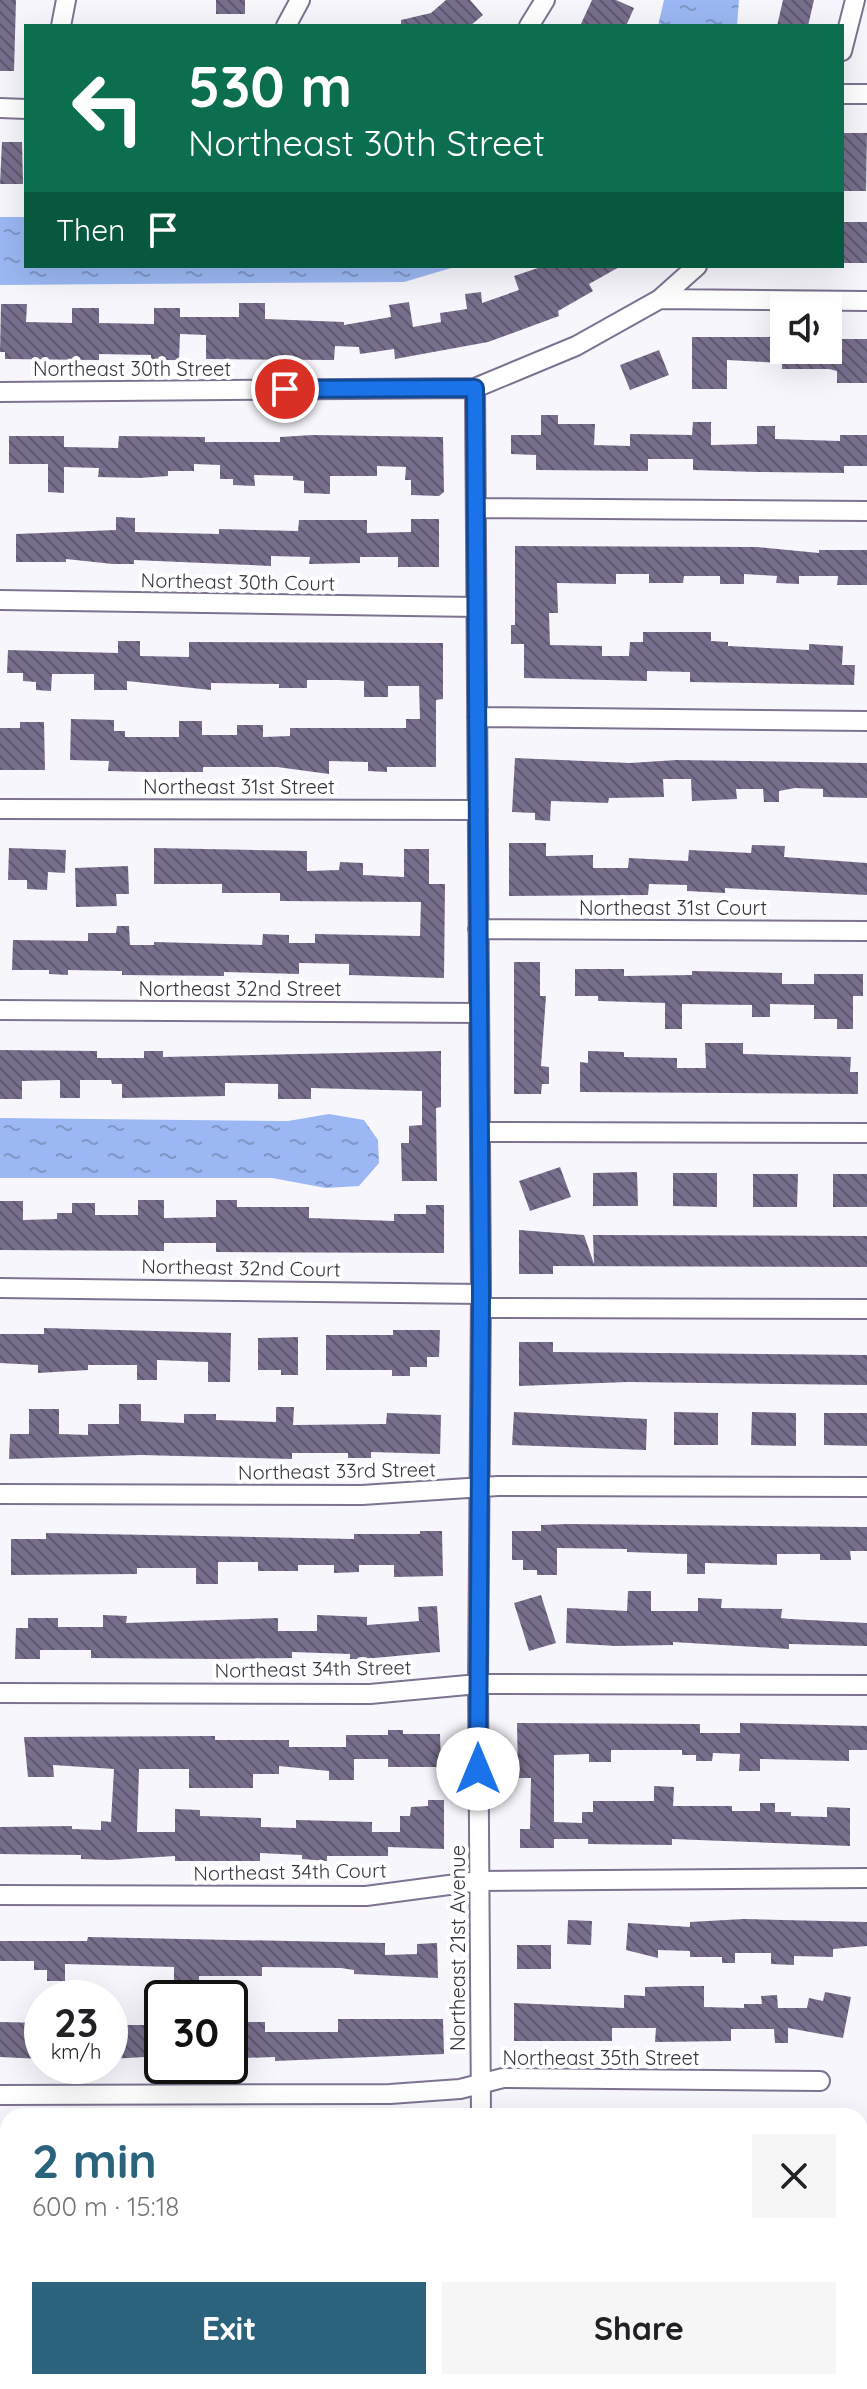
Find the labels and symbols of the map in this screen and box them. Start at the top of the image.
pin [251,355,319,423]
street label: Northeast 30th Street [33,356,231,381]
street label: Northeast 30th Court [141,567,336,596]
street label: Northeast 31st Street [143,774,335,799]
street label: Northeast 31st Court [579,895,767,920]
street label: Northeast 32nd Street [139,976,342,1001]
street label: Northeast 32nd Court [141,1253,341,1282]
street label: Northeast 33rd Street [238,1456,436,1485]
street label: Northeast 34th Street [214,1654,412,1683]
position arrow [436,1727,520,1811]
street label: Northeast 21st Avenue [445,1845,470,2051]
street label: Northeast 34th Court [193,1857,387,1886]
speed limit sign: 30 [144,1980,248,2084]
street label: Northeast 35th Street [502,2045,700,2070]

